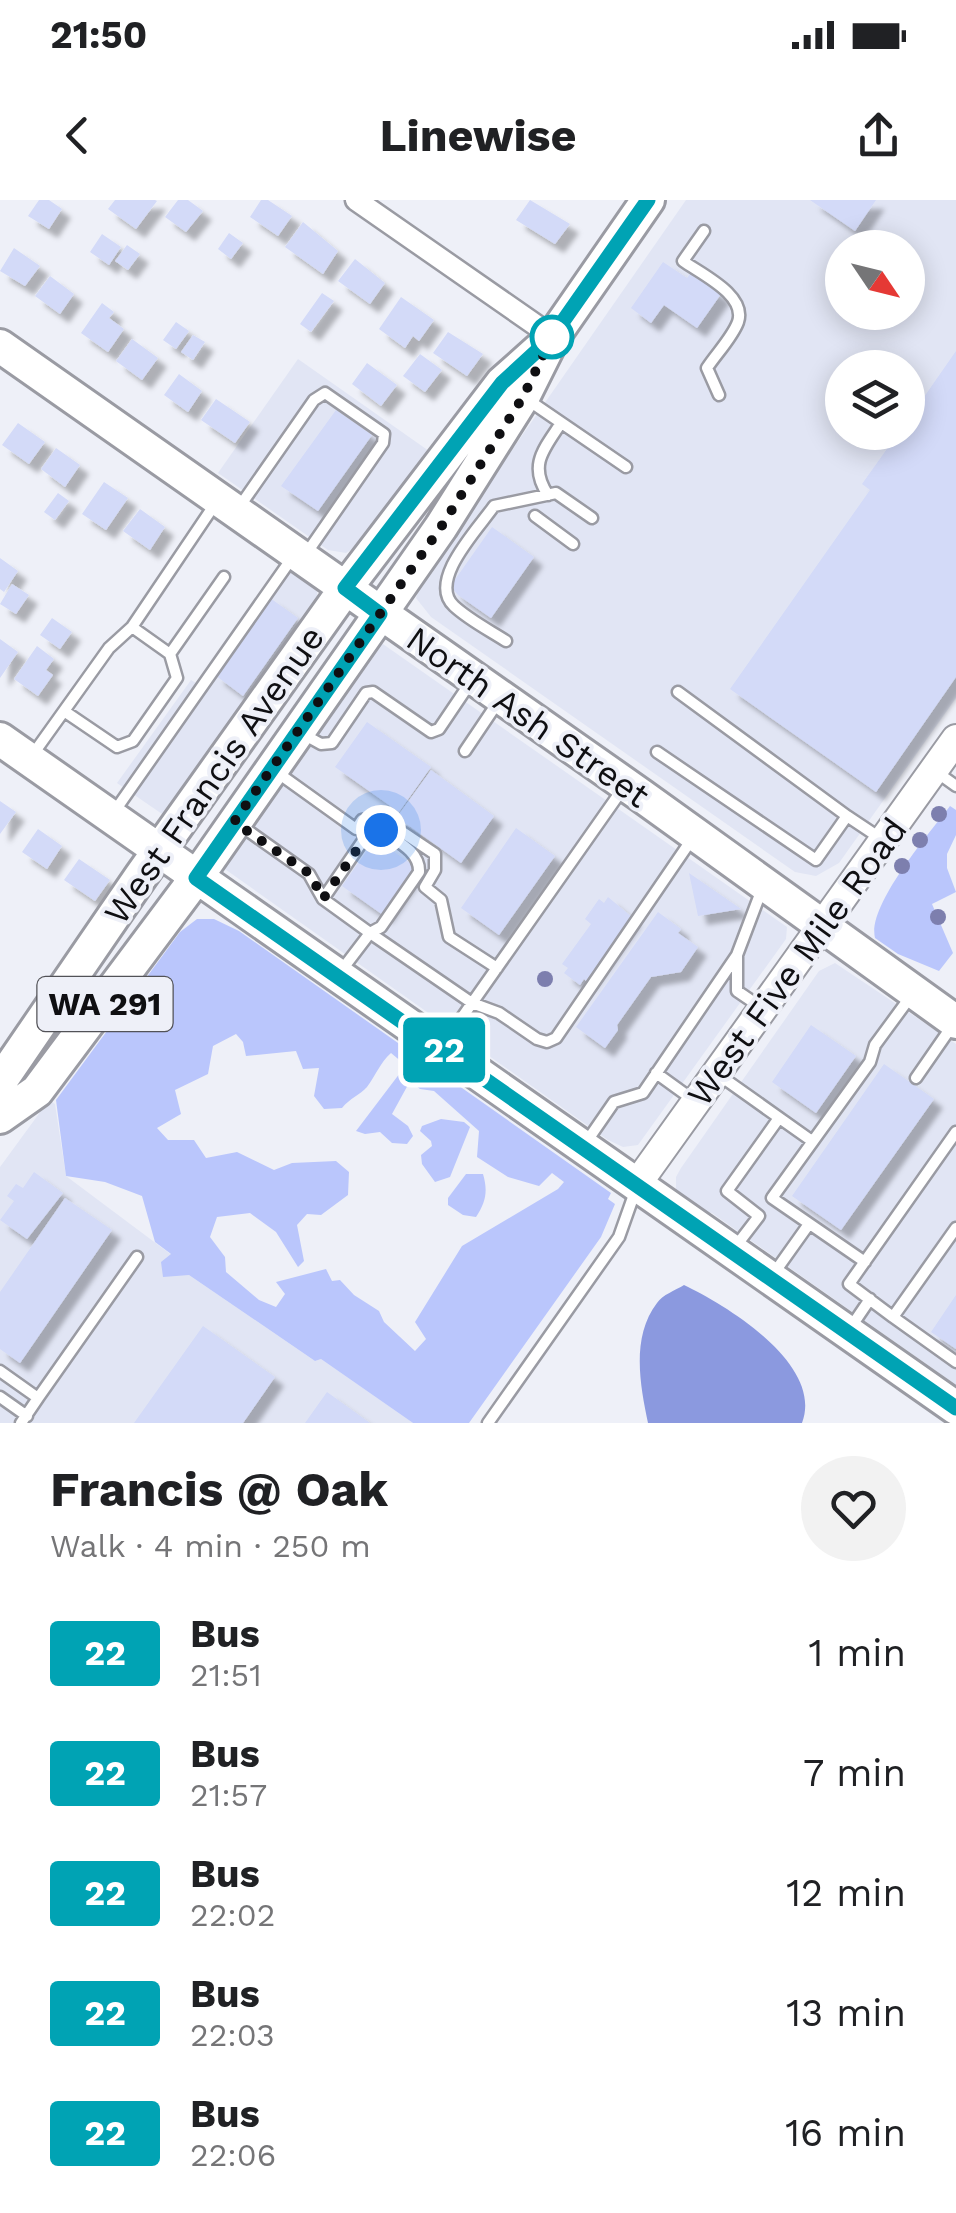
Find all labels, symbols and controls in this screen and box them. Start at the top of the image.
text: 21:50 [50,13,147,57]
icon: back [50,108,105,163]
icon: share [851,108,906,163]
text: Linewise [380,109,577,162]
north arrow [825,230,925,330]
map controls [825,230,925,450]
unlabelled marker [531,316,573,358]
button: layers [825,350,925,450]
street label: West Francis Avenue [95,618,333,932]
street label: North Ash Street [398,618,658,817]
your location [356,805,406,855]
street label: West Five Mile Road [678,810,916,1114]
road number: WA 291 [38,977,172,1031]
line badge: 22 [399,1018,489,1082]
text: 22 [423,1029,465,1071]
button: heart [801,1456,906,1561]
text: Francis @ Oak [50,1461,388,1518]
text: Walk · 4 min · 250 m [50,1527,371,1565]
text: Bus [190,1612,260,1656]
text: 1 min [808,1631,906,1675]
text: 22 [84,1632,126,1674]
text: 21:51 [190,1656,262,1694]
text: Bus [190,1732,260,1776]
text: 7 min [803,1751,906,1795]
text: 22 [84,1752,126,1794]
text: 21:57 [190,1776,267,1814]
text: Bus [190,1852,260,1896]
text: 12 min [786,1871,906,1915]
text: 22 [84,1872,126,1914]
text: 22:02 [190,1896,275,1934]
text: Bus [190,1972,260,2016]
text: 13 min [786,1991,906,2035]
text: 22 [84,1992,126,2034]
text: 22:03 [190,2016,275,2054]
text: Bus [190,2092,260,2136]
text: 16 min [785,2111,906,2155]
text: 22 [84,2112,126,2154]
text: 22:06 [190,2136,276,2174]

